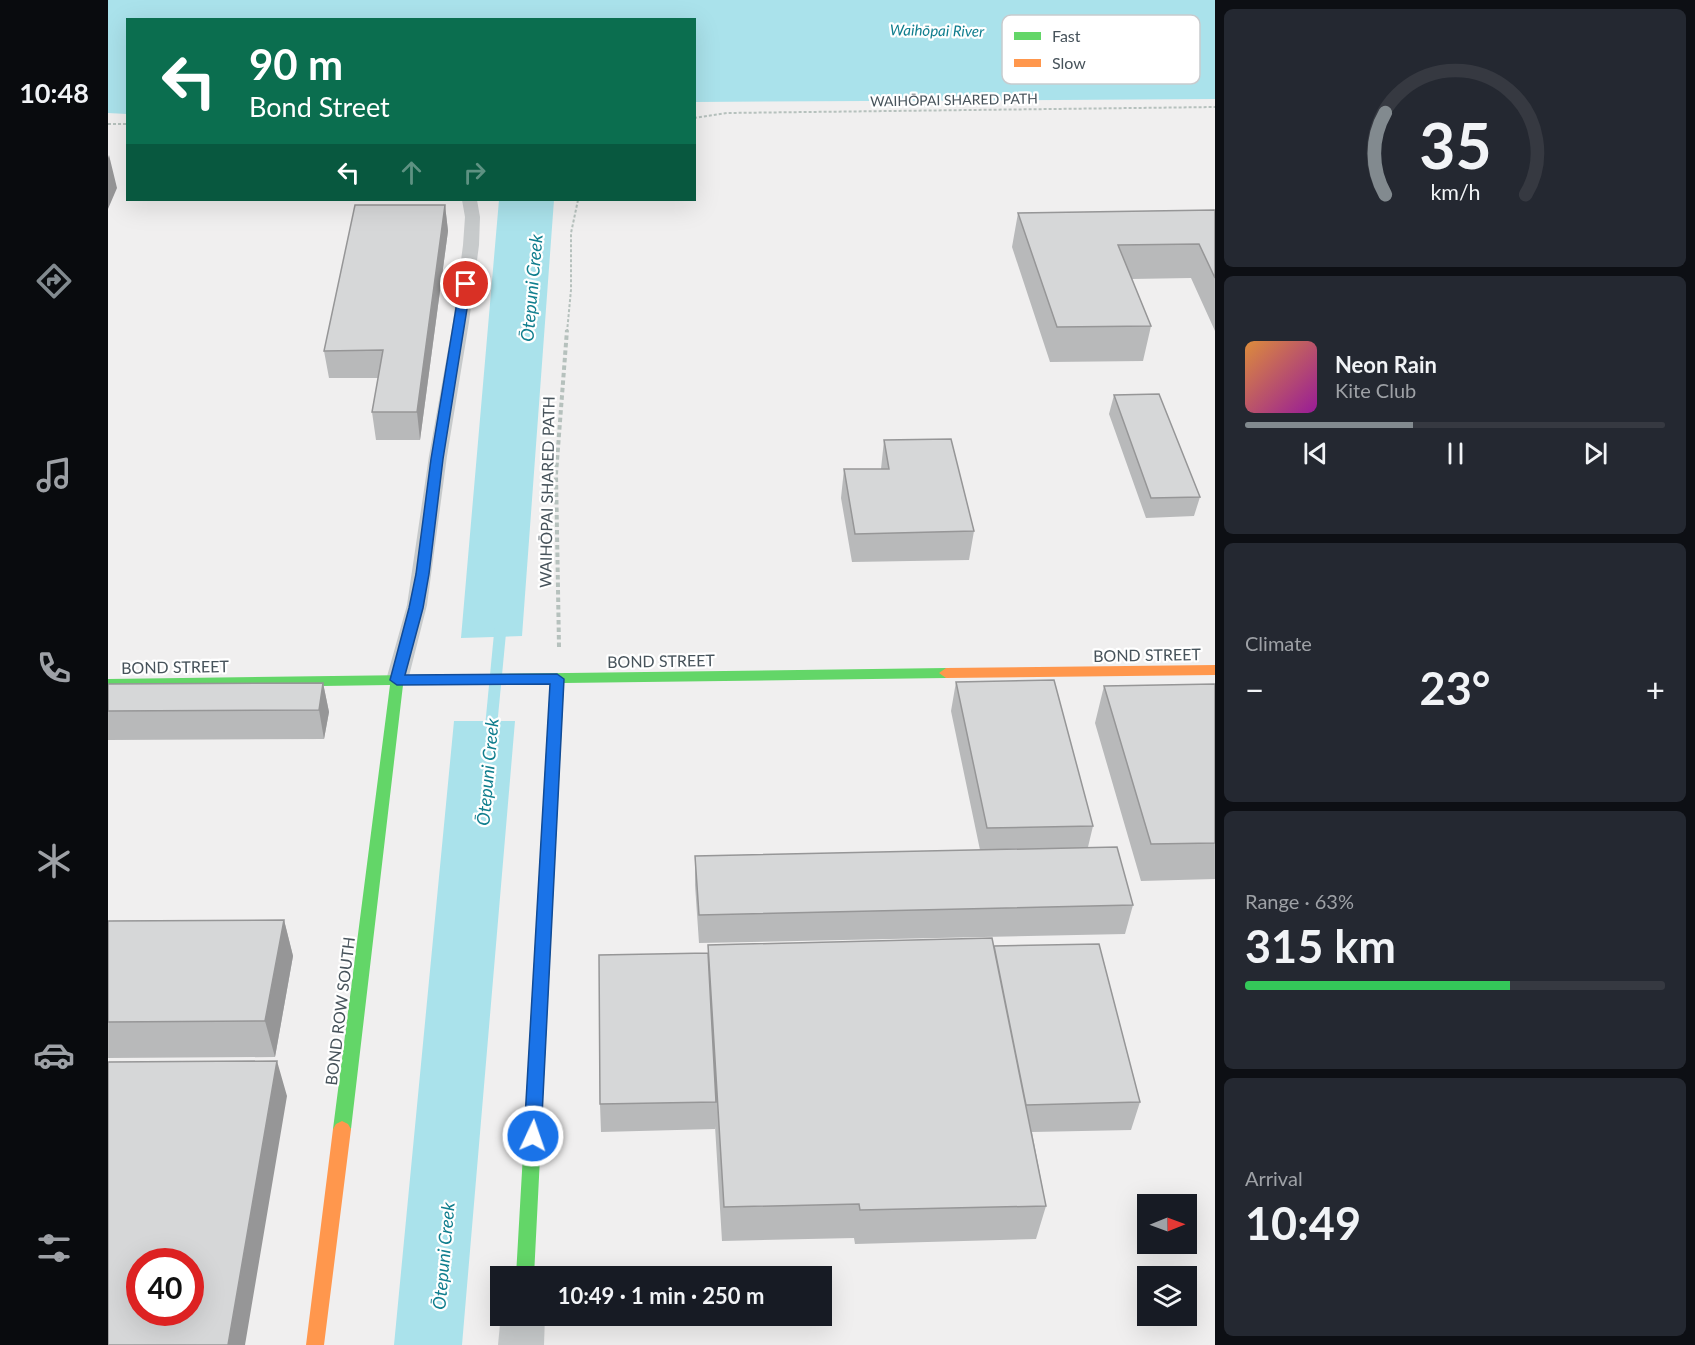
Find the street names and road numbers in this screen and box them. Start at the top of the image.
street label: WAIHŌPAI SHARED PATH [870,90,1038,109]
street label: WAIHŌPAI SHARED PATH [535,396,558,588]
street label: BOND STREET [1093,644,1202,665]
street label: BOND STREET [607,650,716,671]
street label: BOND STREET [121,656,230,677]
street label: BOND ROW SOUTH [321,936,358,1086]

